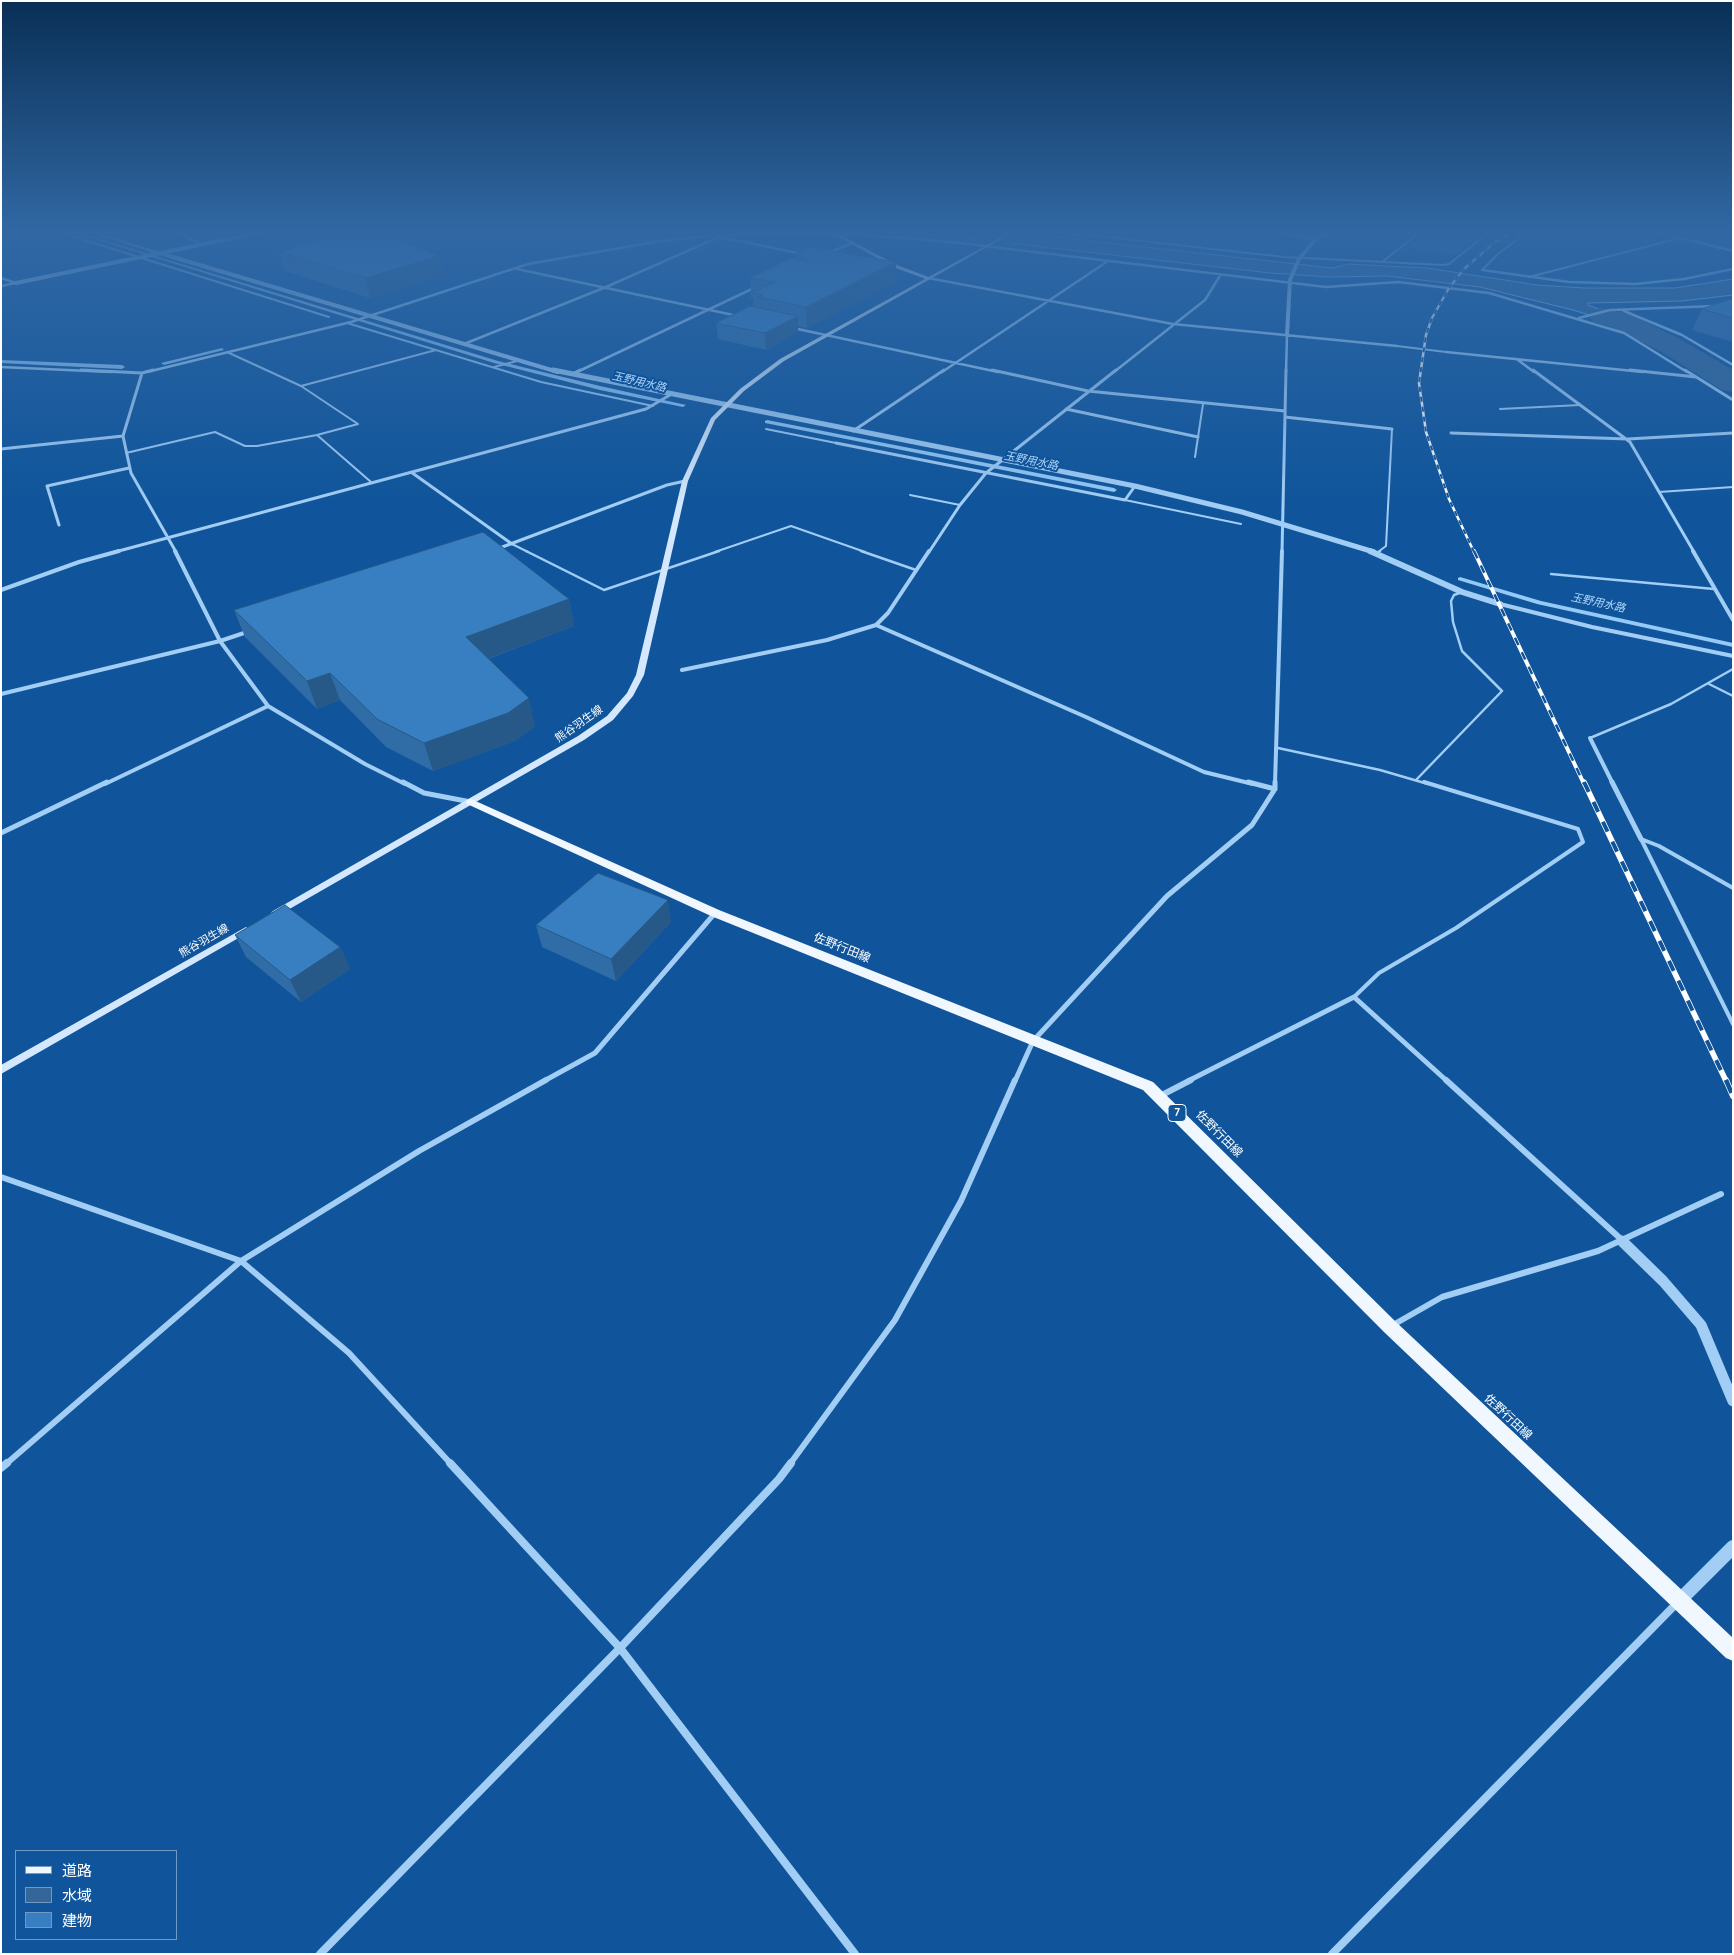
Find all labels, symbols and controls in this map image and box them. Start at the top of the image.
water label: 玉野用水路 [611,369,667,395]
water label: 玉野用水路 [1003,449,1059,473]
water label: 玉野用水路 [1570,591,1626,615]
street label: 熊谷羽生線 [553,703,605,745]
street label: 熊谷羽生線 [177,922,231,960]
street label: 佐野行田線 [811,930,873,966]
road number: 7 [1168,1104,1186,1122]
street label: 佐野行田線 [1193,1108,1245,1160]
street label: 佐野行田線 [1481,1391,1535,1443]
legend [15,1850,178,1940]
text: 道路 [62,1861,92,1880]
text: 水域 [62,1886,92,1905]
text: 建物 [62,1911,92,1930]

